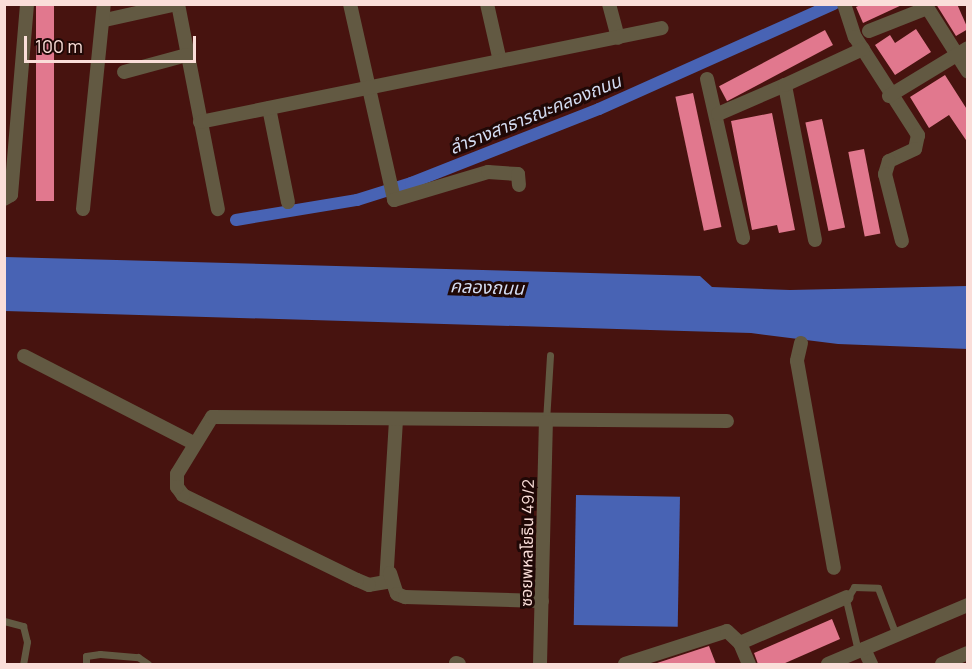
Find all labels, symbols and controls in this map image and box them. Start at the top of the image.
scale bar [27,24,200,62]
text: 100 m [35,34,83,58]
water label: ลำรางสาธารณะคลองถนน [446,70,624,158]
water label: คลองถนน [450,275,524,299]
street label: ซอยพหลโยธิน 49/2 [516,479,538,607]

